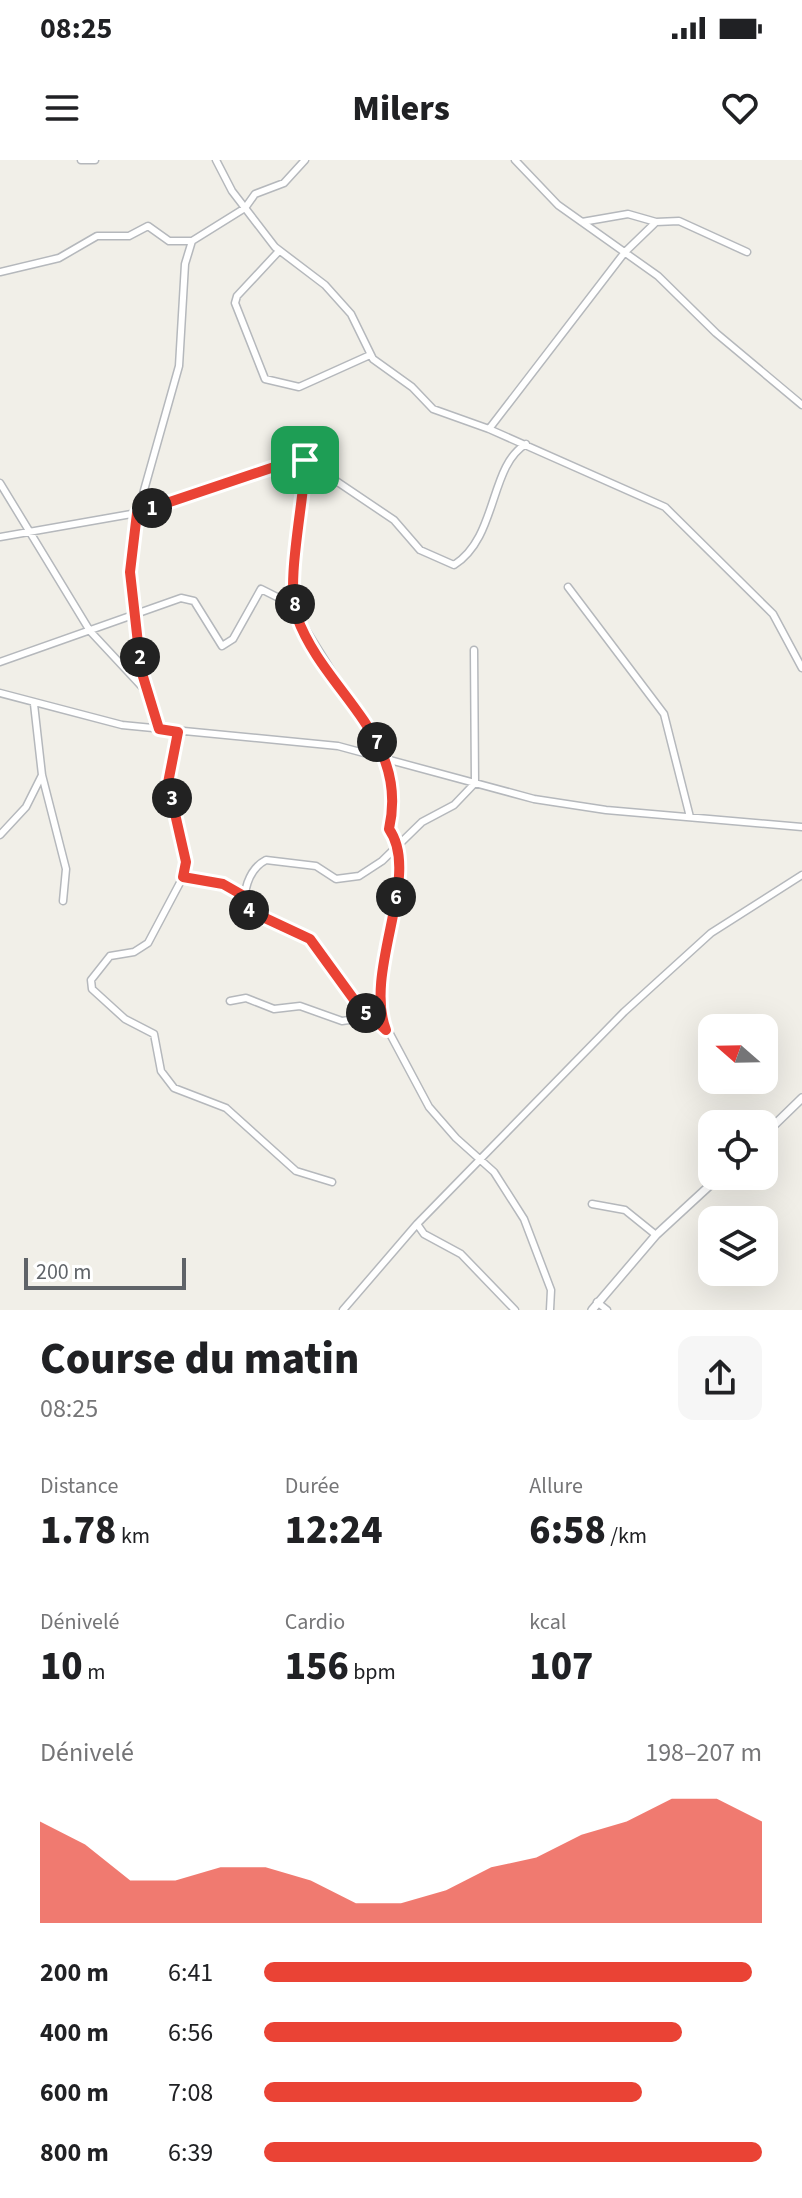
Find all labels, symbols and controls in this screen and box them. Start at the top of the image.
text: 08:25 [40,7,112,50]
text: Milers [352,83,450,134]
icon: menu [40,86,84,130]
icon: heart [718,86,762,130]
pin [271,426,339,494]
icon: arrive [283,438,327,482]
pin: 1 [132,488,172,528]
text: 1 [146,492,158,524]
pin: 8 [275,584,315,624]
text: 8 [289,588,301,620]
pin: 2 [120,637,160,677]
text: 2 [134,641,146,673]
pin: 7 [357,722,397,762]
text: 7 [371,726,383,758]
pin: 3 [152,778,192,818]
text: 3 [166,782,178,814]
pin: 6 [376,877,416,917]
text: 6 [390,881,402,913]
pin: 4 [229,890,269,930]
text: 4 [243,894,255,926]
pin: 5 [346,993,386,1033]
text: 5 [360,997,372,1029]
north arrow [698,1014,778,1094]
map controls [698,1014,778,1286]
button: locate [698,1110,778,1190]
button: layers [698,1206,778,1286]
scale bar [24,1254,186,1290]
text: 200 m [36,1256,91,1288]
text: Course du matin [40,1328,359,1391]
button: share [678,1336,762,1420]
text: 08:25 [40,1390,98,1427]
text: Distance [40,1470,118,1502]
text: Durée [285,1470,339,1502]
text: Allure [529,1470,583,1502]
text: 1.78 [40,1502,116,1559]
text: 12:24 [285,1502,383,1559]
text: 6:58 [529,1502,606,1559]
text: km [116,1520,150,1552]
text: /km [606,1520,647,1552]
text: Dénivelé [40,1606,120,1638]
text: Cardio [285,1606,345,1638]
text: kcal [529,1606,566,1638]
text: 10 [40,1638,83,1695]
text: 156 [285,1638,349,1695]
text: 107 [529,1638,593,1695]
text: m [83,1656,105,1688]
text: bpm [349,1656,396,1688]
text: Dénivelé [40,1734,134,1771]
text: 198–207 m [645,1734,762,1771]
text: 200 m [40,1954,109,1991]
text: 6:41 [168,1954,213,1991]
text: 400 m [40,2014,109,2051]
text: 6:56 [168,2014,213,2051]
text: 600 m [40,2074,109,2111]
text: 7:08 [168,2074,213,2111]
text: 800 m [40,2134,109,2171]
text: 6:39 [168,2134,213,2171]

